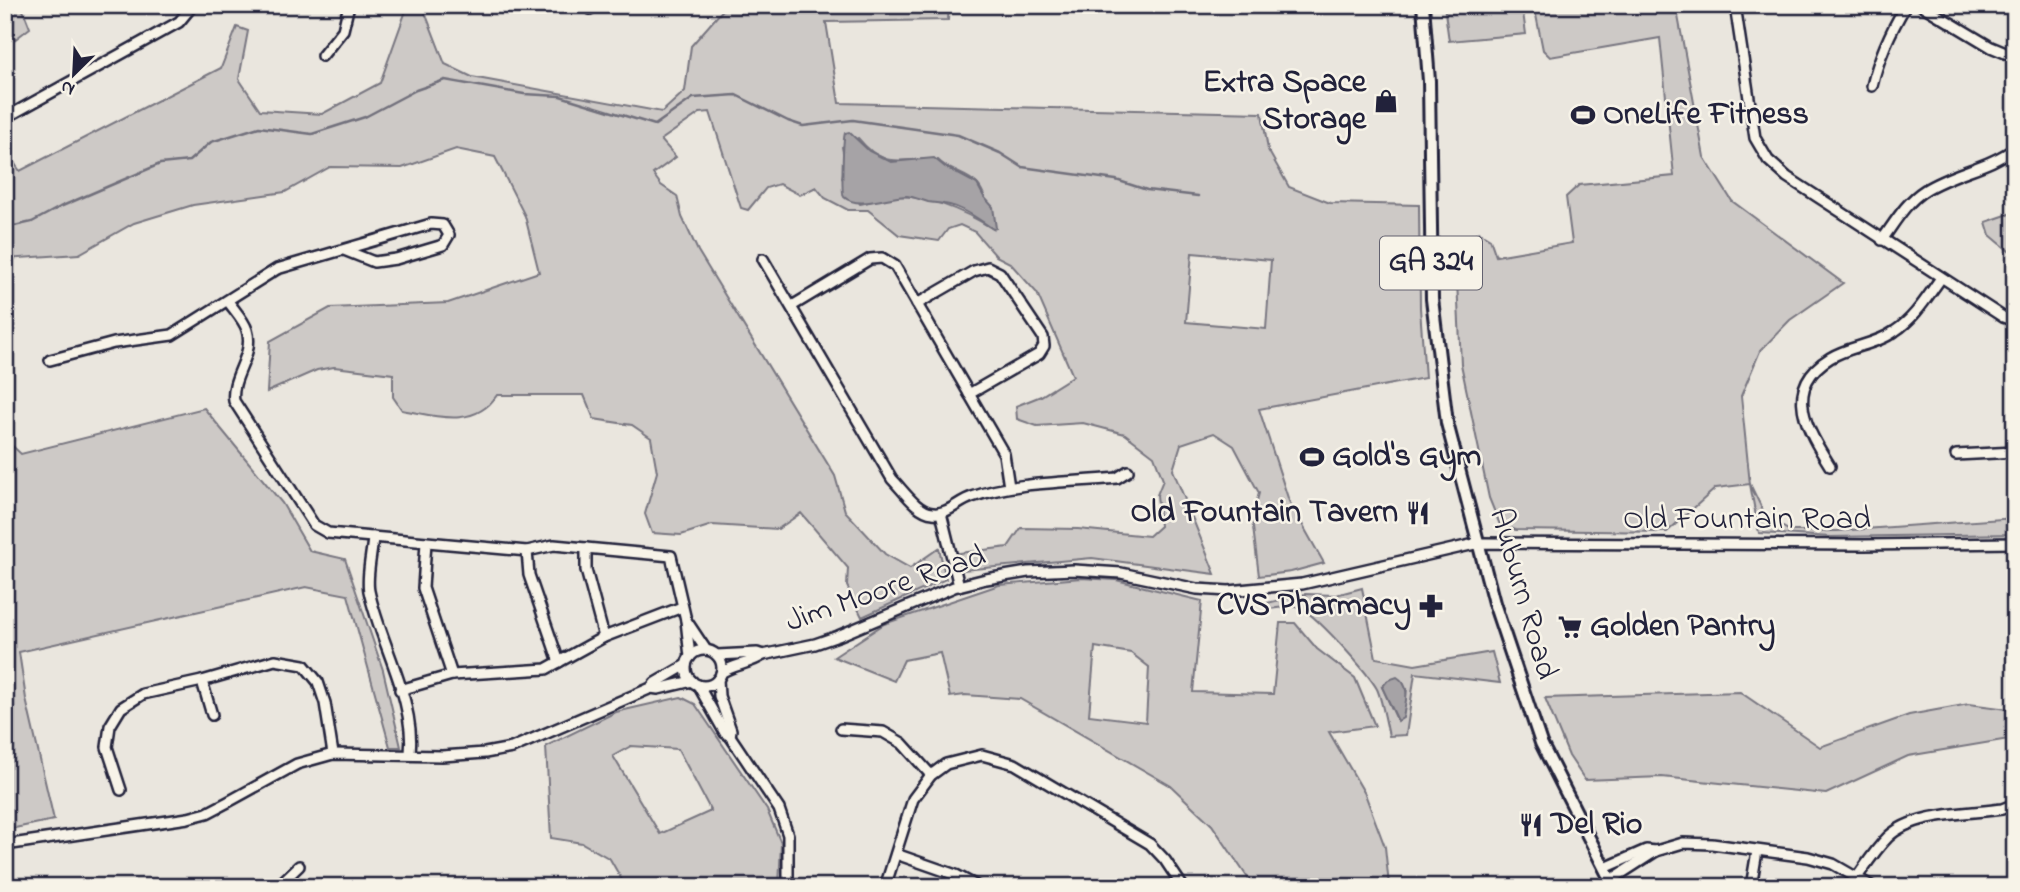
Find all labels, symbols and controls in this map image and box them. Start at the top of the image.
north arrow [38,38,108,108]
place label: Extra Space Storage [1203,60,1368,145]
text: N [57,72,79,102]
shop icon: Extra Space Storage [1372,87,1400,115]
place label: OneLife Fitness [1603,92,1809,139]
sports icon: OneLife Fitness [1569,101,1597,129]
road number: GA 324 [1380,236,1482,290]
place label: Gold's Gym [1332,434,1482,482]
sports icon: Gold's Gym [1298,443,1326,471]
place label: Old Fountain Tavern [1131,490,1398,537]
street label: Old Fountain Road [1623,497,1871,544]
restaurant icon: Old Fountain Tavern [1404,499,1432,527]
street label: Auburn Road [1475,503,1569,685]
street label: Jim Moore Road [780,534,992,646]
place label: CVS Pharmacy [1217,583,1411,631]
pharmacy icon: CVS Pharmacy [1417,592,1445,620]
place label: Golden Pantry [1590,604,1776,652]
supermarket icon: Golden Pantry [1556,613,1584,641]
place label: Del Rio [1549,802,1642,849]
restaurant icon: Del Rio [1517,811,1545,839]

